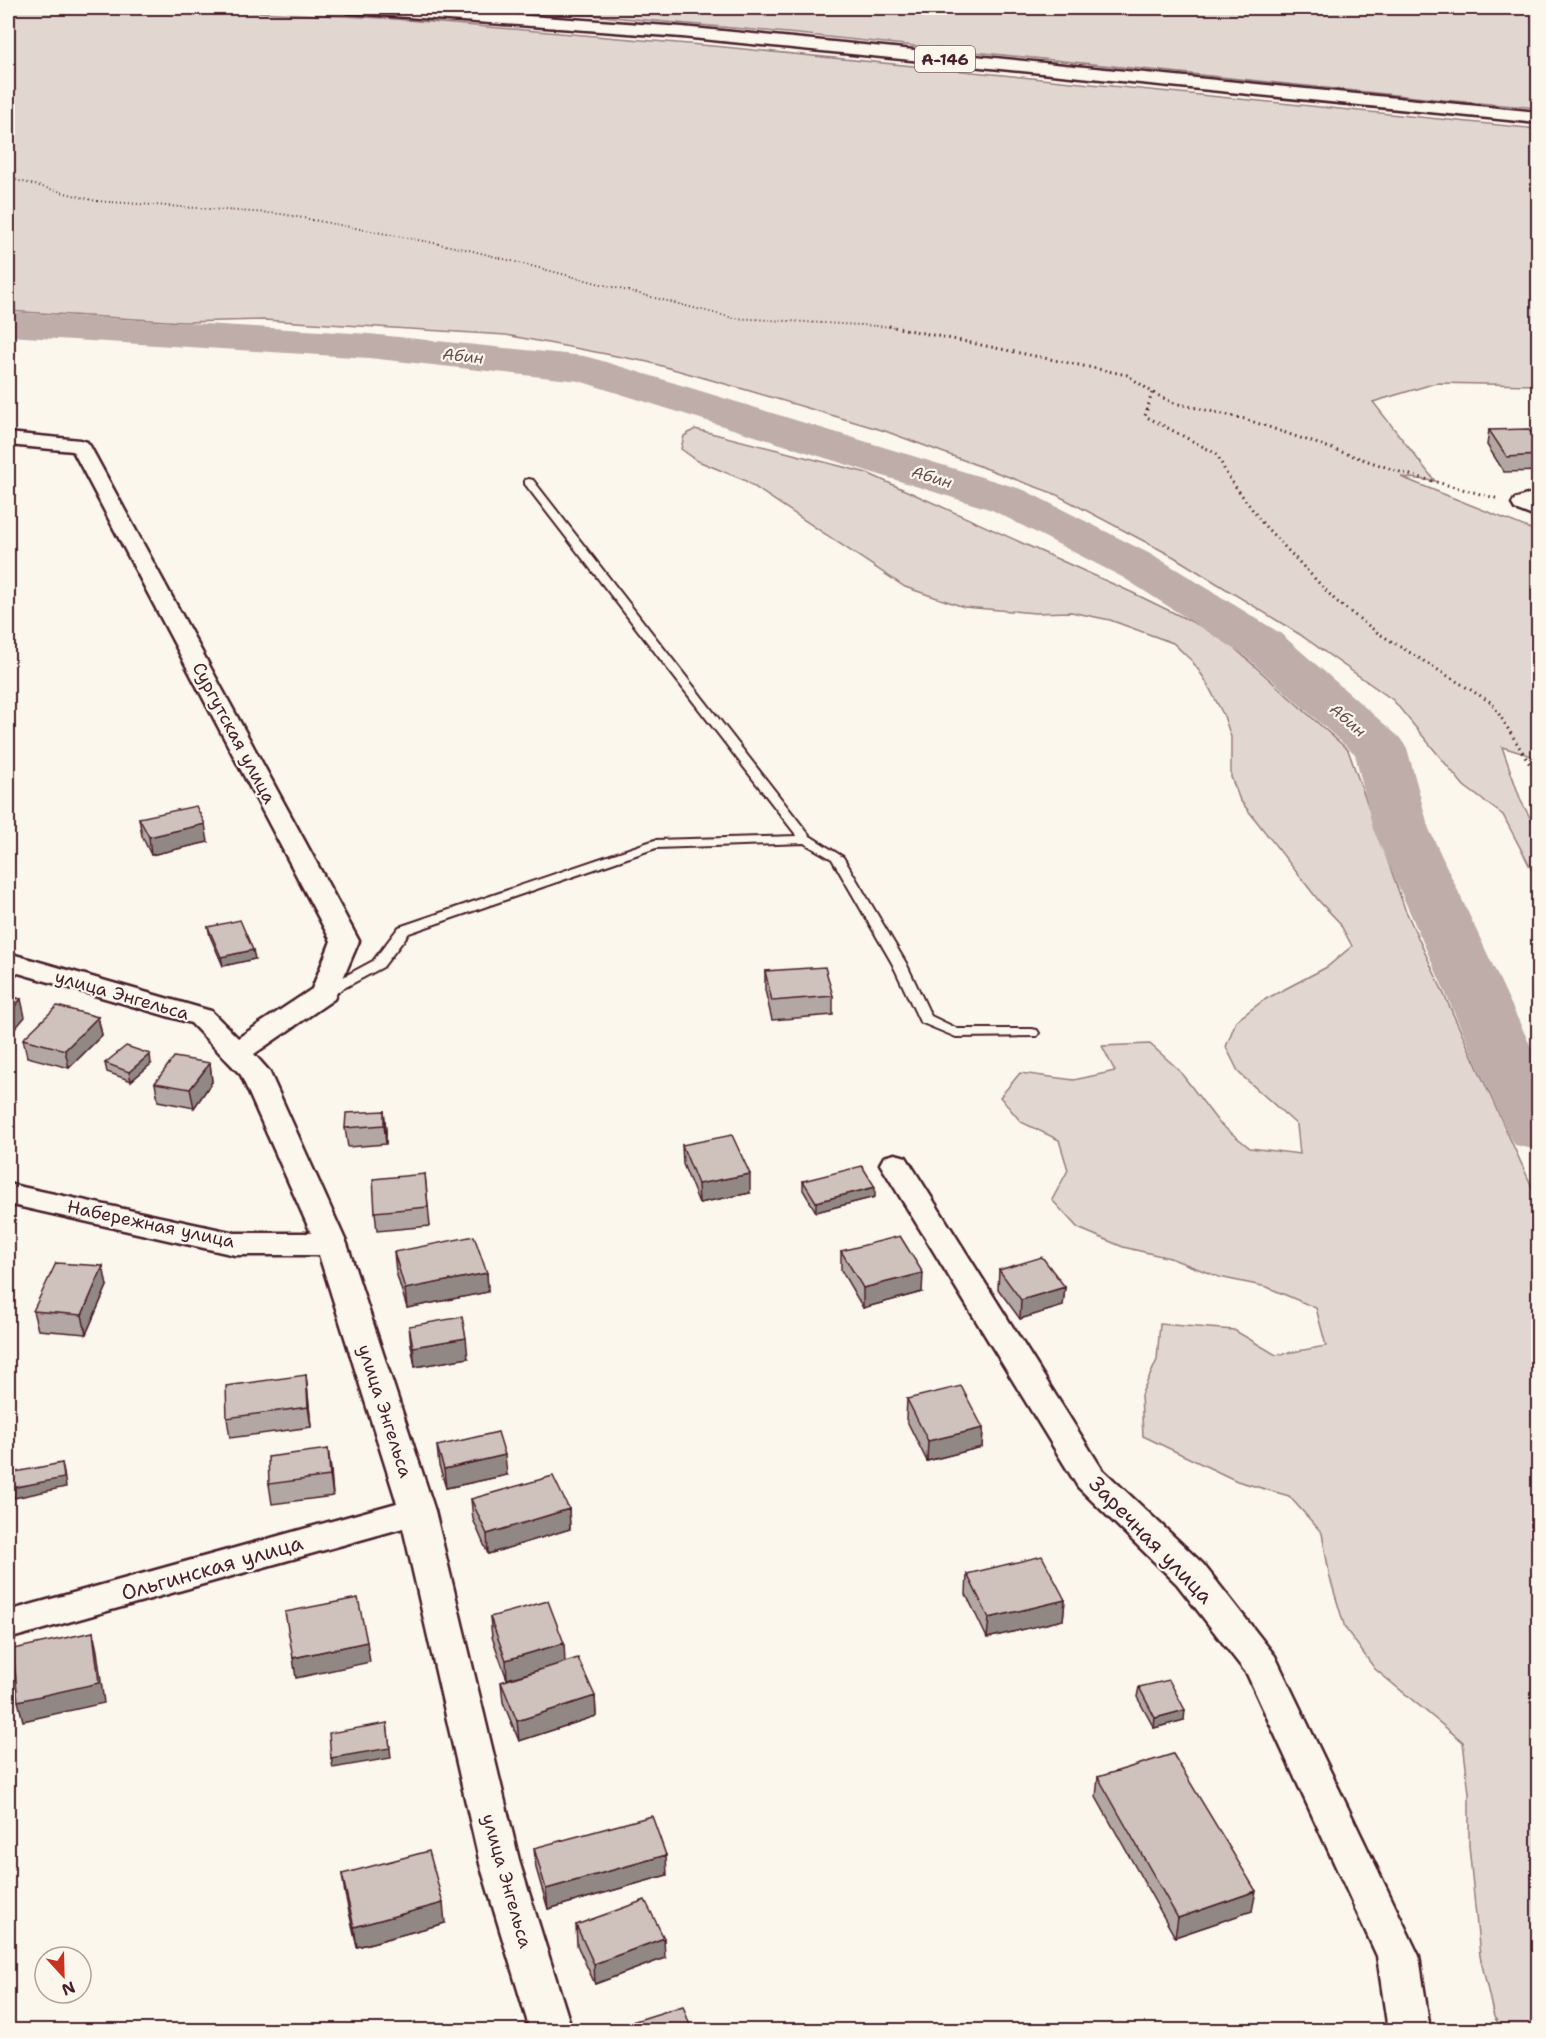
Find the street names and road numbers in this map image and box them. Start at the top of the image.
road number: А-146 [915,46,975,72]
street label: Сургутская улица [187,658,281,808]
street label: улица Энгельса [52,964,192,1026]
street label: Набережная улица [65,1195,237,1253]
street label: улица Энгельса [352,1341,418,1481]
street label: Заречная улица [1083,1470,1219,1610]
street label: Ольгинская улица [118,1529,306,1607]
street label: улица Энгельса [476,1811,538,1951]

